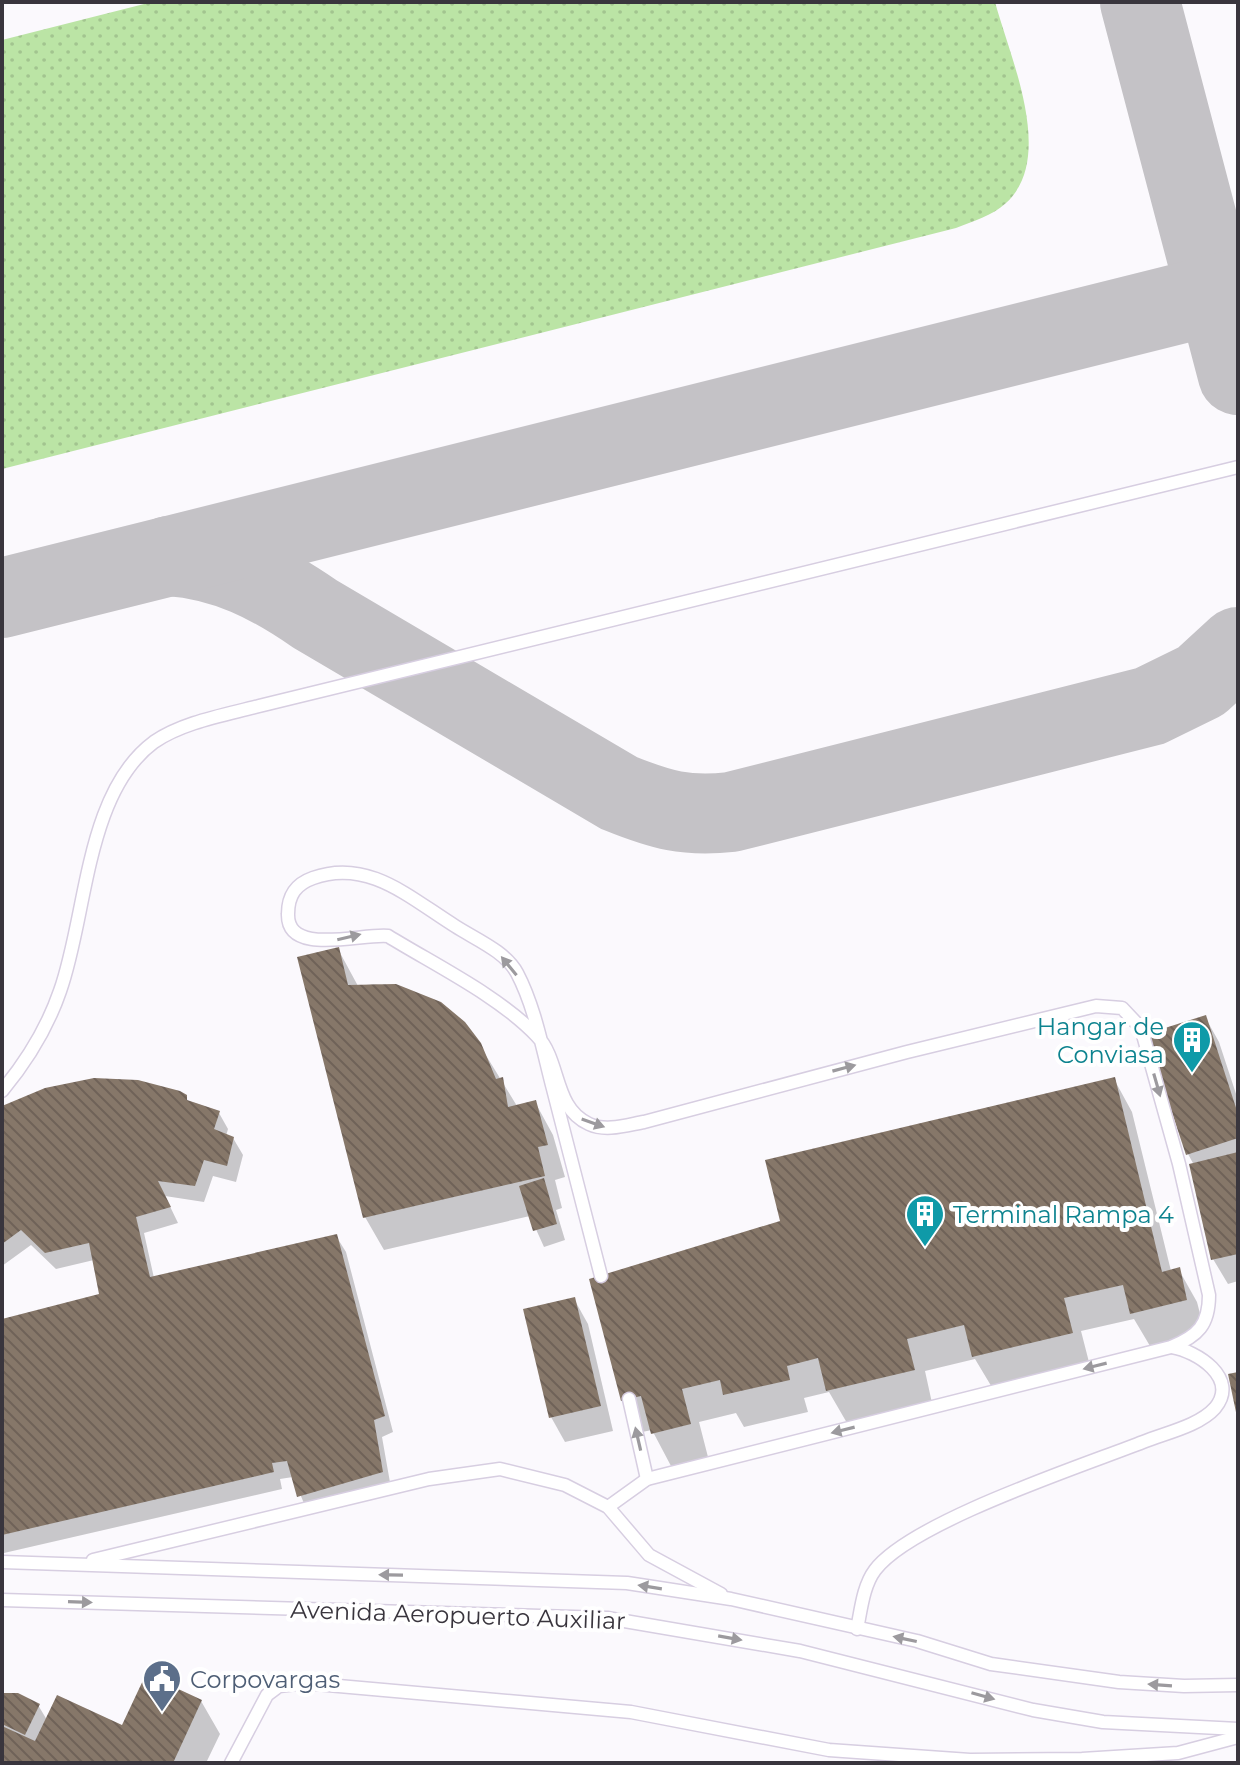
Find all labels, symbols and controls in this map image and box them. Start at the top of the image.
one-way arrow [337,930,362,943]
one-way arrow [501,956,518,977]
place label: Hangar de Conviasa [1037,1012,1164,1069]
building icon: Hangar de Conviasa [1171,1019,1213,1074]
one-way arrow [832,1062,857,1074]
one-way arrow [1151,1073,1164,1097]
one-way arrow [581,1117,605,1129]
building icon: Terminal Rampa 4 [904,1193,946,1248]
place label: Terminal Rampa 4 [953,1200,1174,1229]
one-way arrow [1083,1361,1108,1373]
one-way arrow [831,1424,856,1436]
one-way arrow [631,1426,644,1451]
one-way arrow [378,1569,403,1581]
one-way arrow [638,1580,663,1592]
street label: Avenida Aeropuerto Auxiliar [290,1595,626,1635]
one-way arrow [68,1596,93,1609]
one-way arrow [892,1632,917,1645]
one-way arrow [718,1633,743,1645]
public building icon: Corpovargas [141,1658,183,1713]
place label: Corpovargas [190,1665,340,1694]
one-way arrow [1147,1678,1172,1691]
one-way arrow [971,1691,996,1703]

